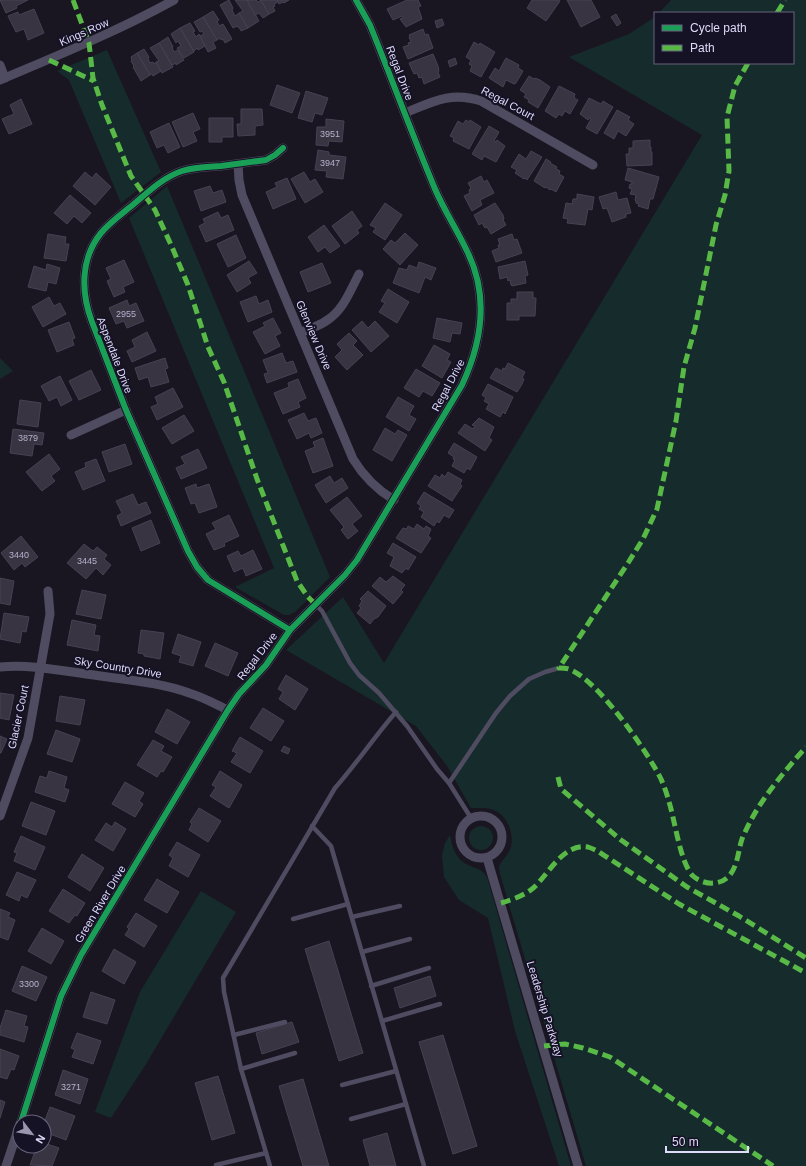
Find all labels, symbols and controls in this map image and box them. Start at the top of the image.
legend [654,12,794,64]
street label: Kings Row [58,16,111,48]
text: Cycle path [690,21,747,35]
text: Path [690,41,715,55]
street label: Regal Drive [384,44,416,102]
street label: Regal Court [479,84,537,122]
house number: 3951 [320,129,340,139]
house number: 3947 [320,158,340,168]
street label: Glenview Drive [294,299,334,371]
house number: 2955 [116,309,136,319]
street label: Aspendale Drive [95,315,135,395]
street label: Regal Drive [429,357,467,413]
house number: 3879 [18,433,38,443]
house number: 3440 [9,550,29,560]
house number: 3445 [77,556,97,566]
street label: Regal Drive [235,630,279,682]
street label: Sky Country Drive [73,654,163,680]
street label: Glacier Court [5,684,31,750]
street label: Green River Drive [72,863,128,945]
street label: Leadership Parkway [525,960,565,1059]
house number: 3300 [19,979,39,989]
house number: 3271 [61,1082,81,1092]
north arrow [12,1114,52,1154]
scale bar [666,1128,748,1154]
text: N [33,1133,48,1146]
text: 50 m [672,1135,699,1149]

